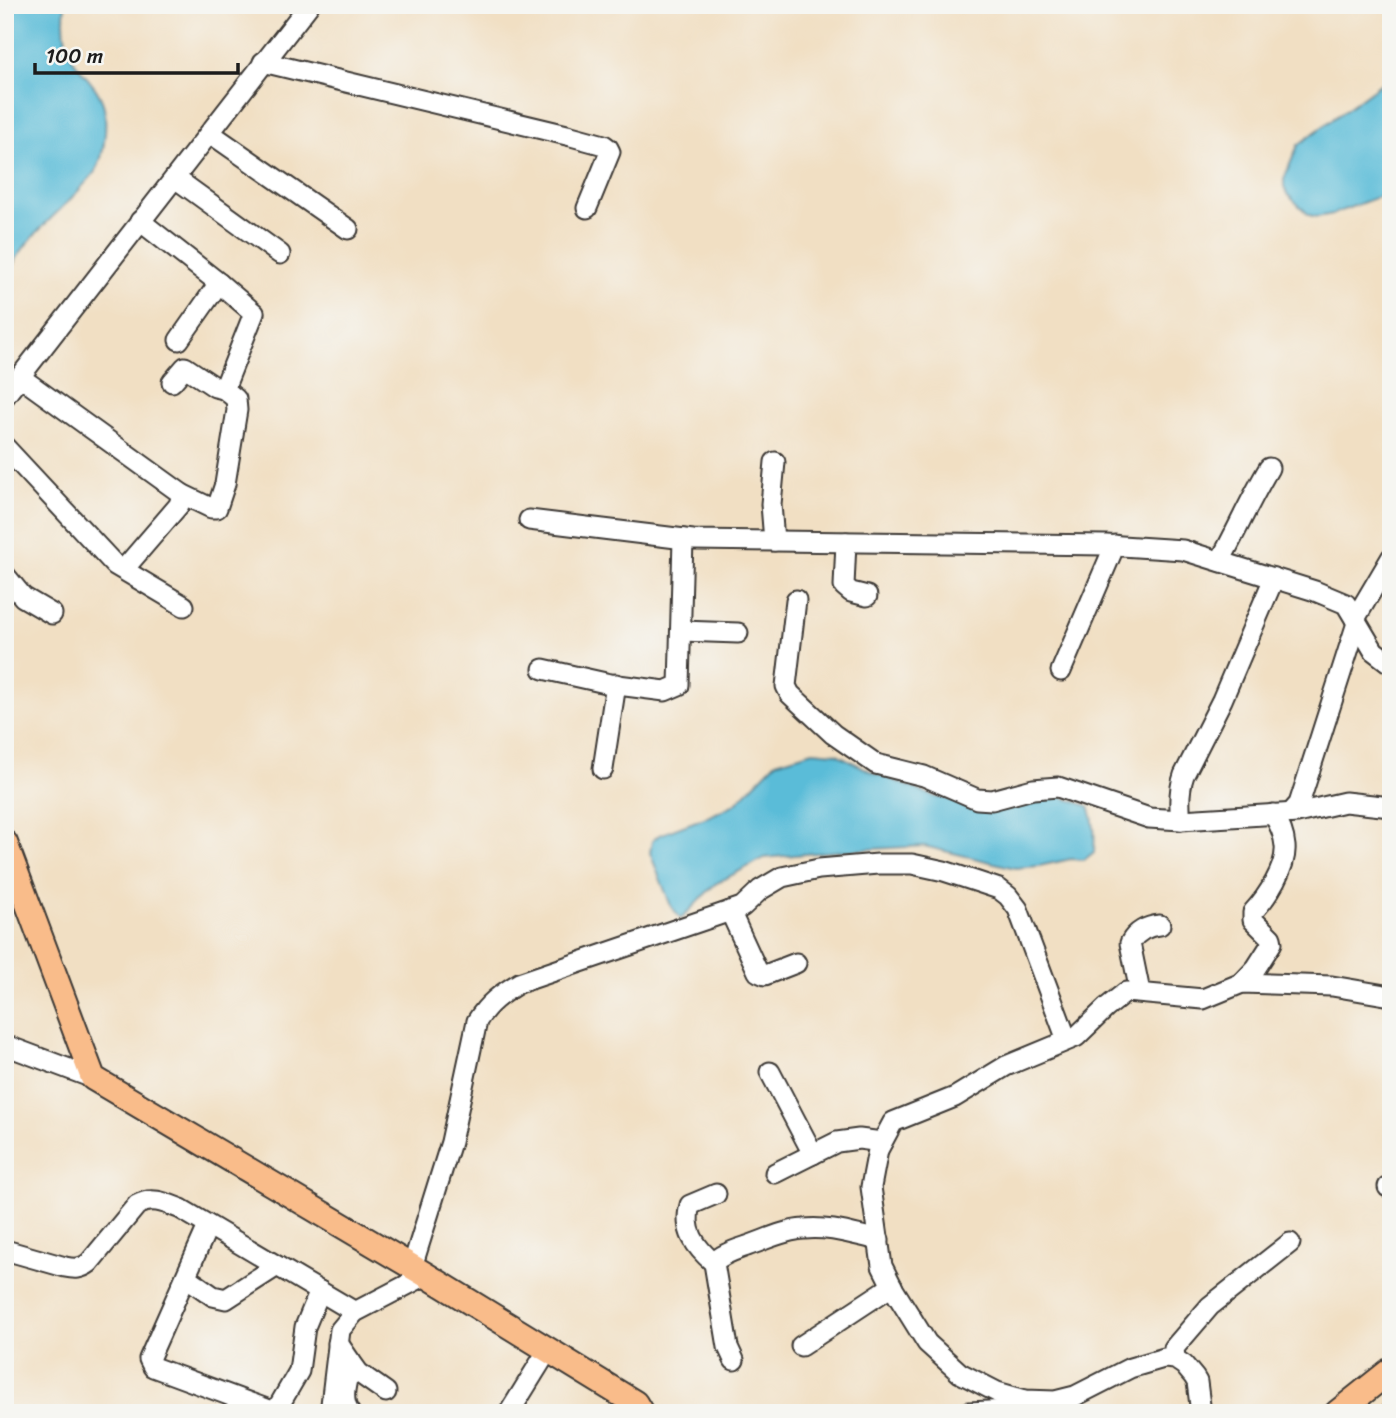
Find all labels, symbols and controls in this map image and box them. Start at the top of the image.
scale bar [35,32,238,76]
text: 100 m [46,37,103,75]

